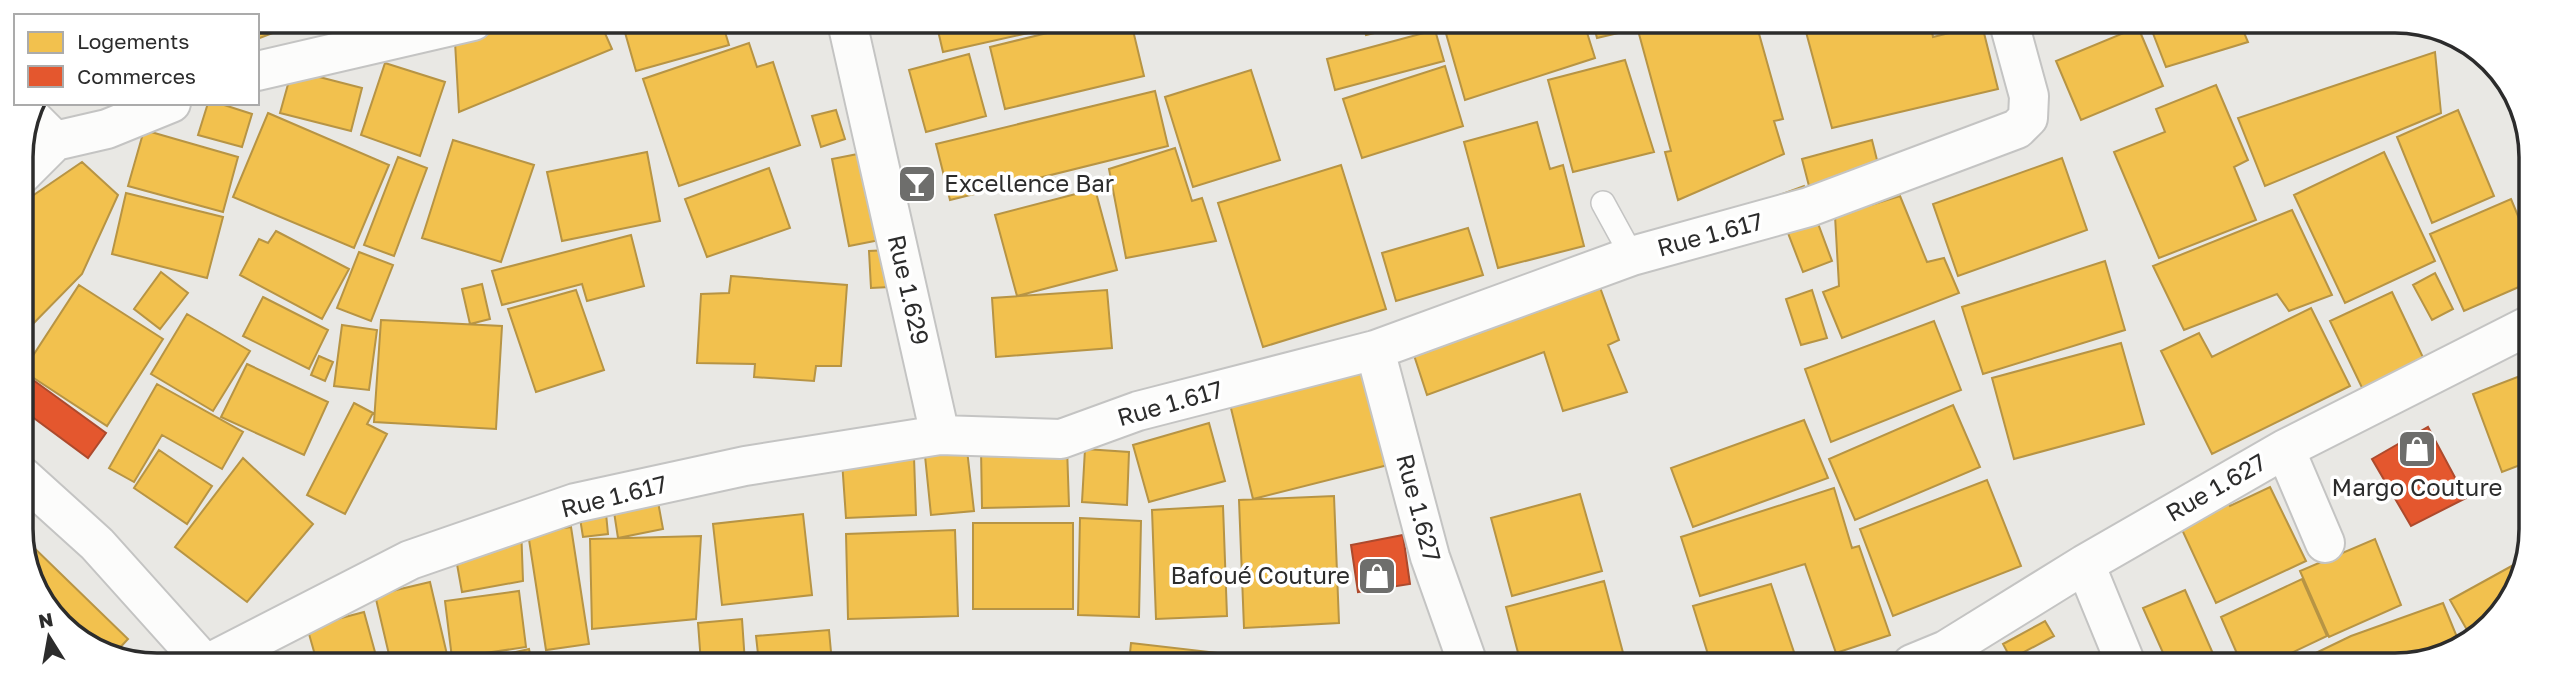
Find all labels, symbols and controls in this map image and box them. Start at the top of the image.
legend [14,14,259,105]
text: Logements [77,28,189,54]
text: Commerces [77,63,196,89]
bar icon: Excellence Bar [896,163,938,205]
place label: Excellence Bar [944,168,1114,197]
street label: Rue 1.617 [1654,206,1766,262]
street label: Rue 1.629 [883,232,936,348]
street label: Rue 1.617 [1114,374,1225,431]
shop icon: Margo Couture [2396,428,2438,470]
street label: Rue 1.627 [2160,447,2270,527]
street label: Rue 1.627 [1391,451,1448,565]
street label: Rue 1.617 [558,468,670,523]
place label: Margo Couture [2332,472,2502,501]
shop icon: Bafoué Couture [1356,555,1398,597]
place label: Bafoué Couture [1171,560,1350,589]
north arrow [14,602,84,672]
text: N [36,607,55,632]

